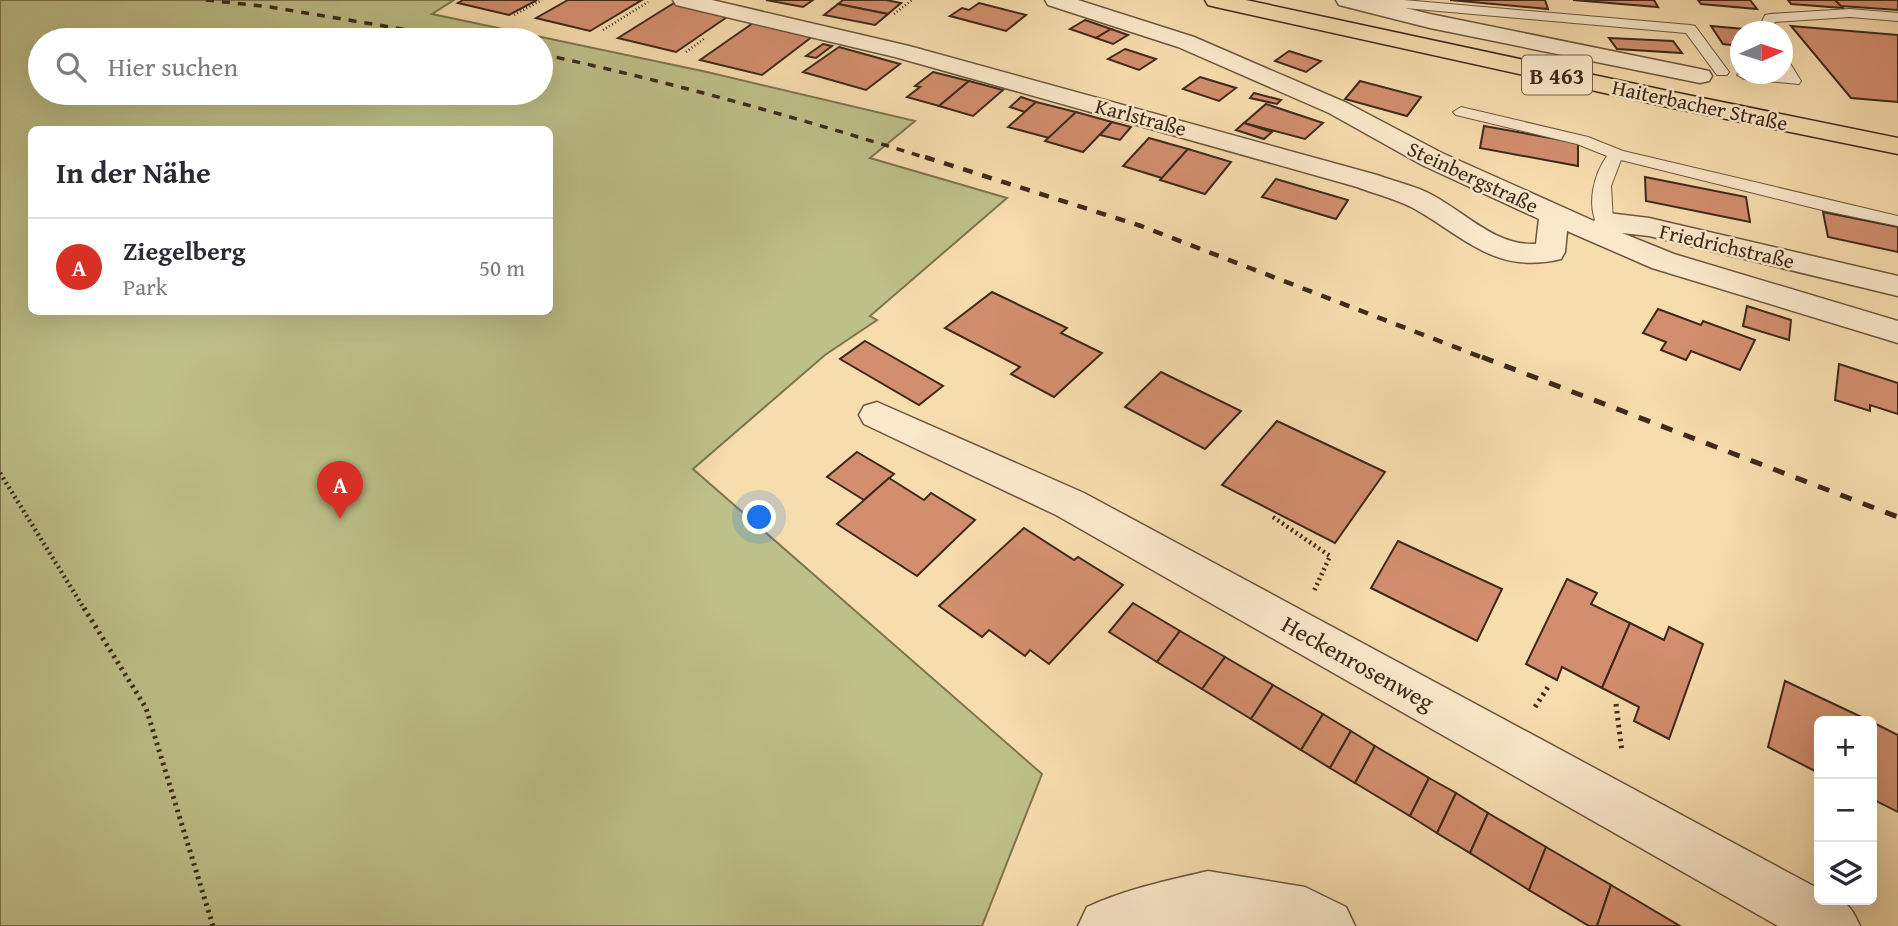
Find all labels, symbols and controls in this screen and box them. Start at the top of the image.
north arrow [1730,21,1793,84]
search box [28,28,553,105]
text: Hier suchen [108,47,238,86]
icon: search [52,48,90,86]
road number: B 463 [1522,55,1592,94]
street label: Haiterbacher Straße [1609,71,1791,139]
street label: Karlstraße [1092,90,1190,144]
street label: Steinbergstraße [1402,133,1544,221]
text: In der Nähe [56,150,211,194]
street label: Friedrichstraße [1657,215,1798,277]
text: Ziegelberg [123,231,245,270]
text: A [72,251,86,284]
text: 50 m [479,251,525,284]
text: Park [123,270,167,303]
pin: A [317,461,363,519]
your location [742,500,776,534]
street label: Heckenrosenweg [1275,607,1441,719]
map controls [1814,716,1877,905]
button: + [1814,716,1877,779]
button: − [1814,779,1877,842]
button: layers [1814,842,1877,905]

